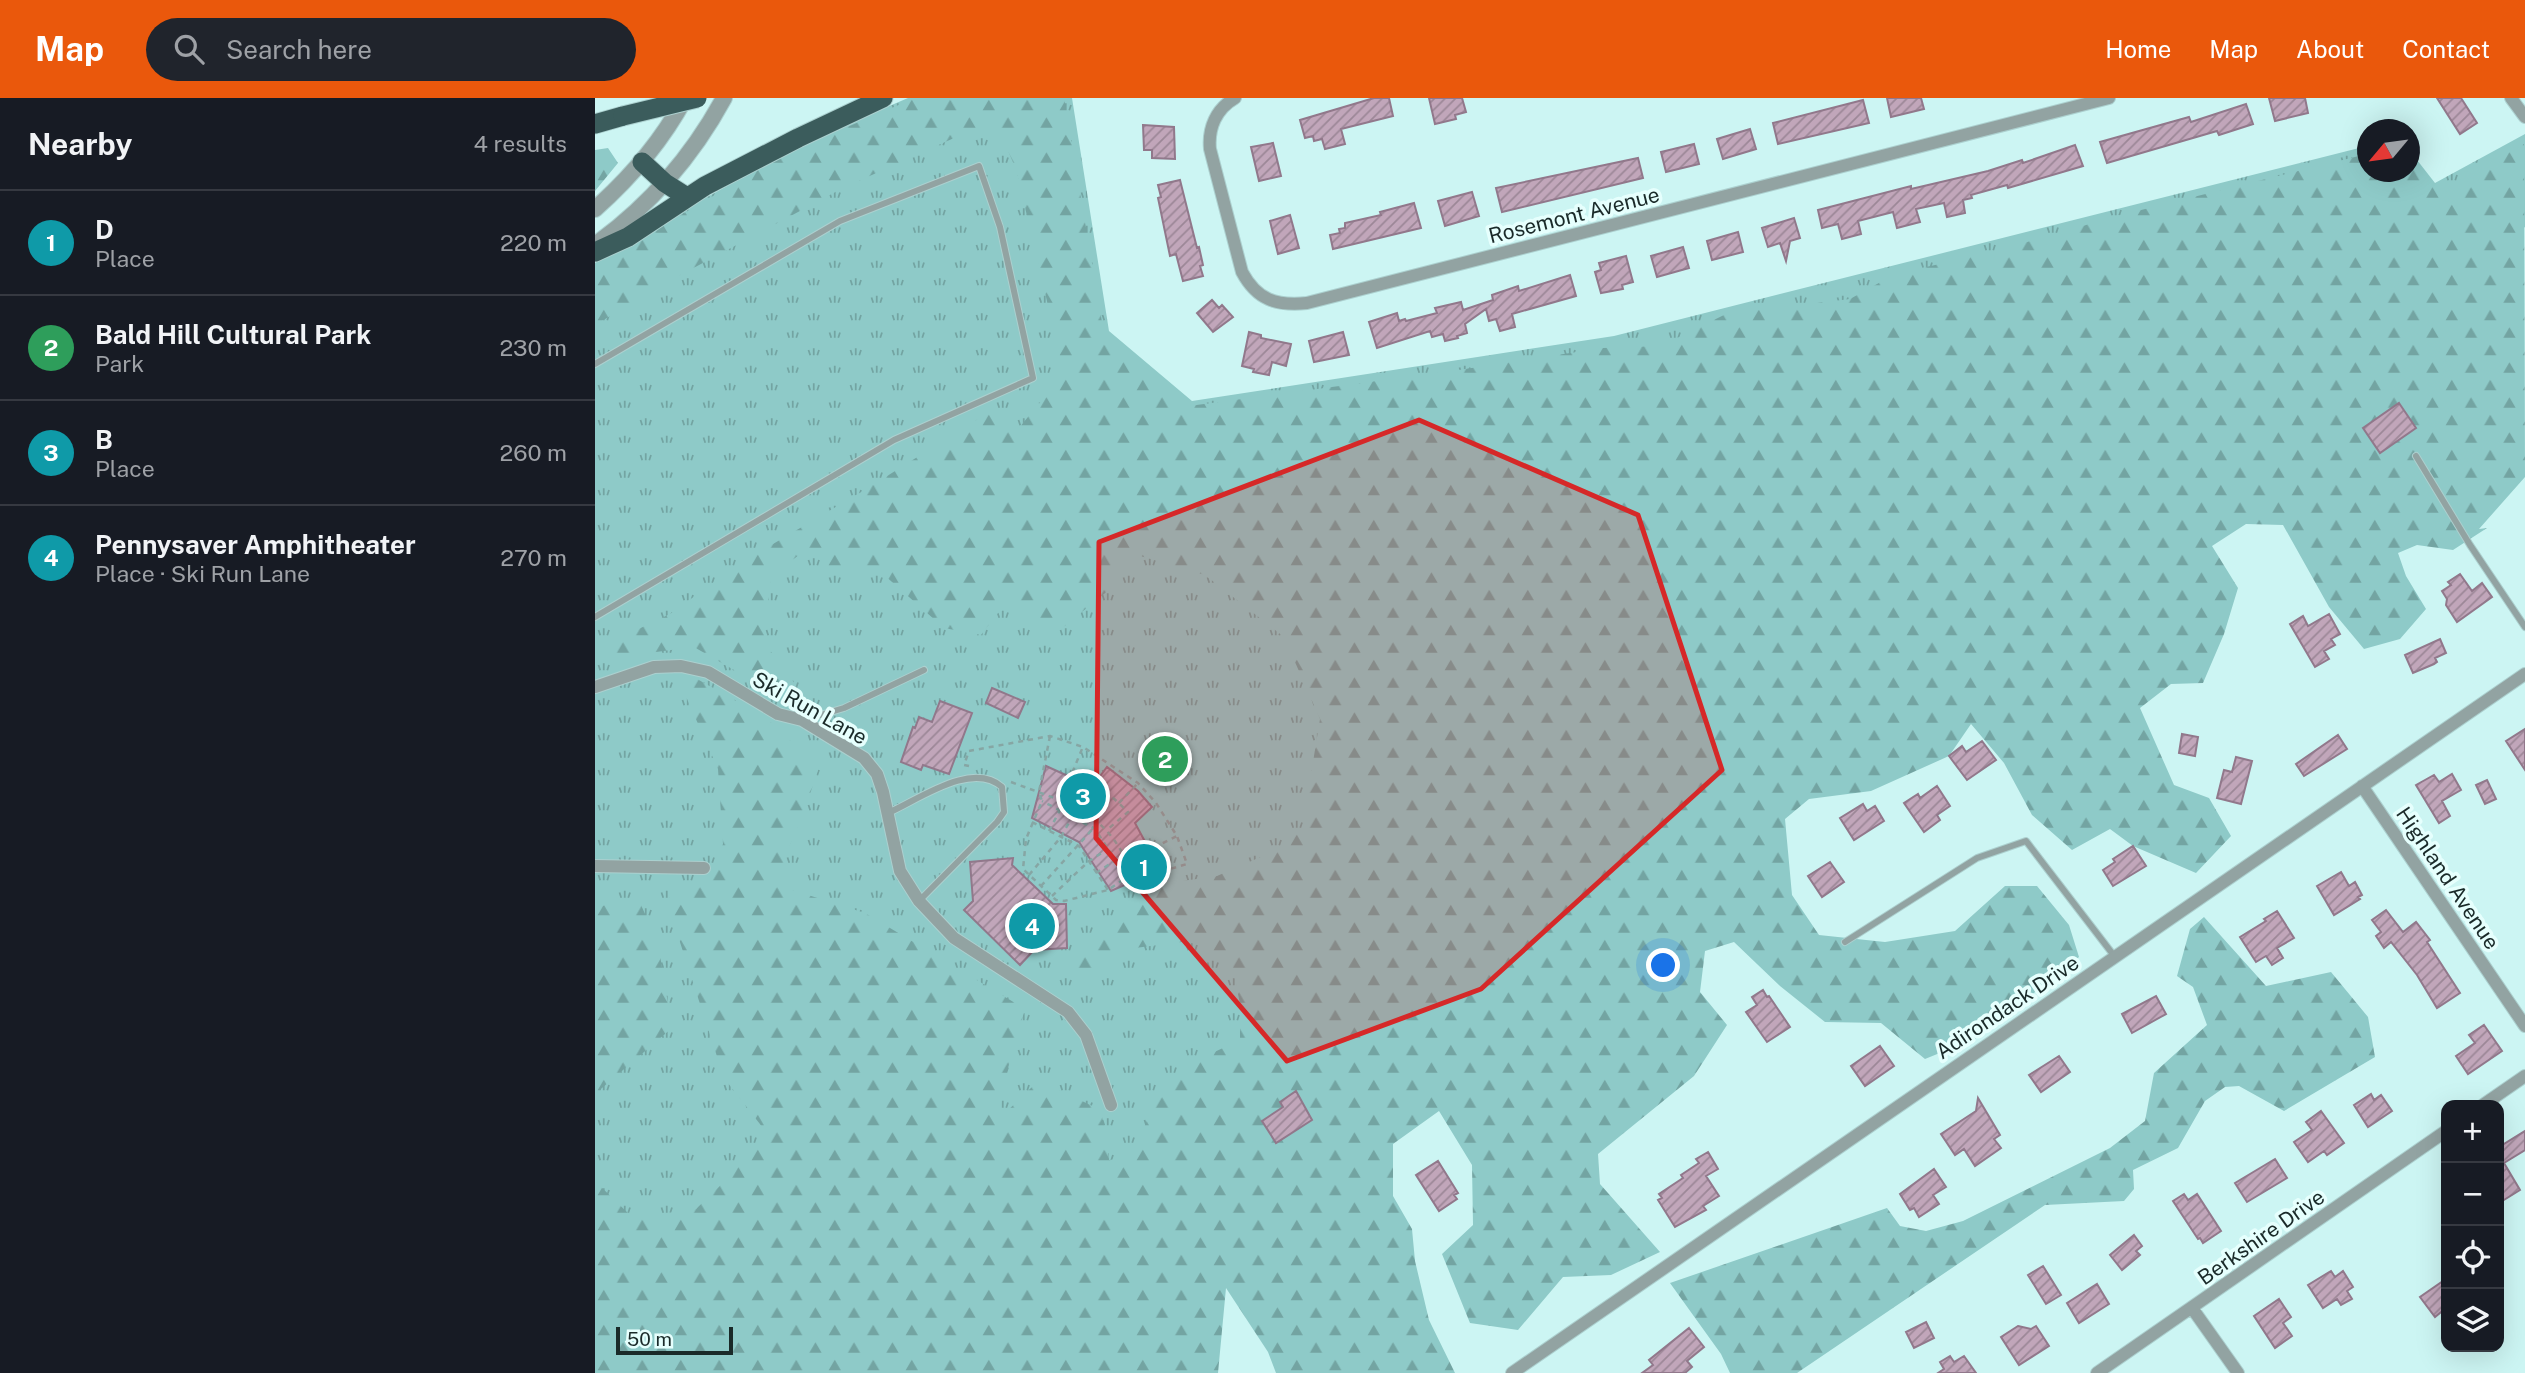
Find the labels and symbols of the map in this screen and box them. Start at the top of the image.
north arrow [2357,119,2420,182]
street label: Rosemont Avenue [1486,182,1662,248]
street label: Ski Run Lane [748,666,872,750]
pin: 2 [1142,733,1188,785]
pin: 3 [1060,770,1106,822]
street label: Highland Avenue [2391,802,2505,954]
pin: 1 [1121,841,1167,893]
pin: 4 [1009,900,1055,952]
your location [1646,948,1680,982]
street label: Adirondack Drive [1931,950,2083,1064]
street label: Berkshire Drive [2193,1184,2329,1290]
scale bar [616,1324,733,1356]

